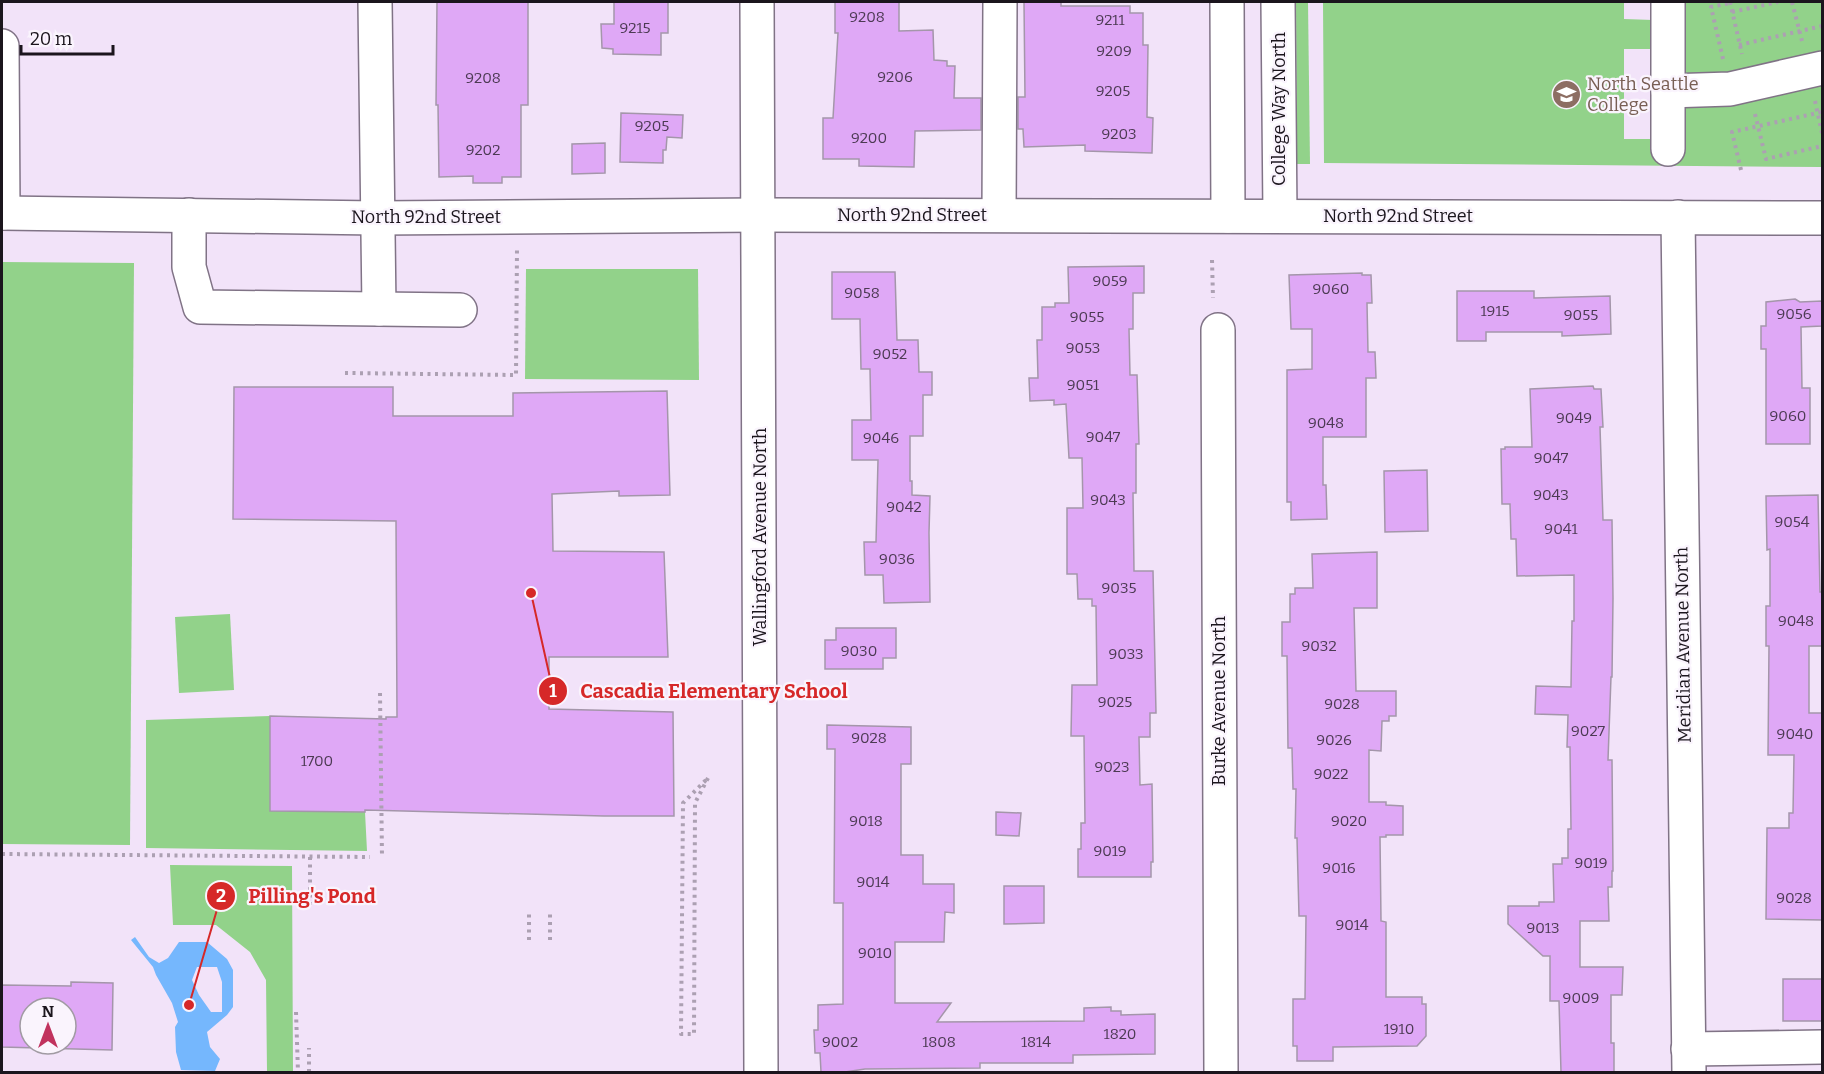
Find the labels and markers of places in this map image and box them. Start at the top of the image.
place label: North Seattle College [1587,73,1699,116]
school or university icon: North Seattle College [1550,78,1582,110]
callout: Cascadia Elementary School [538,672,860,710]
callout: Pilling's Pond [206,877,388,915]

